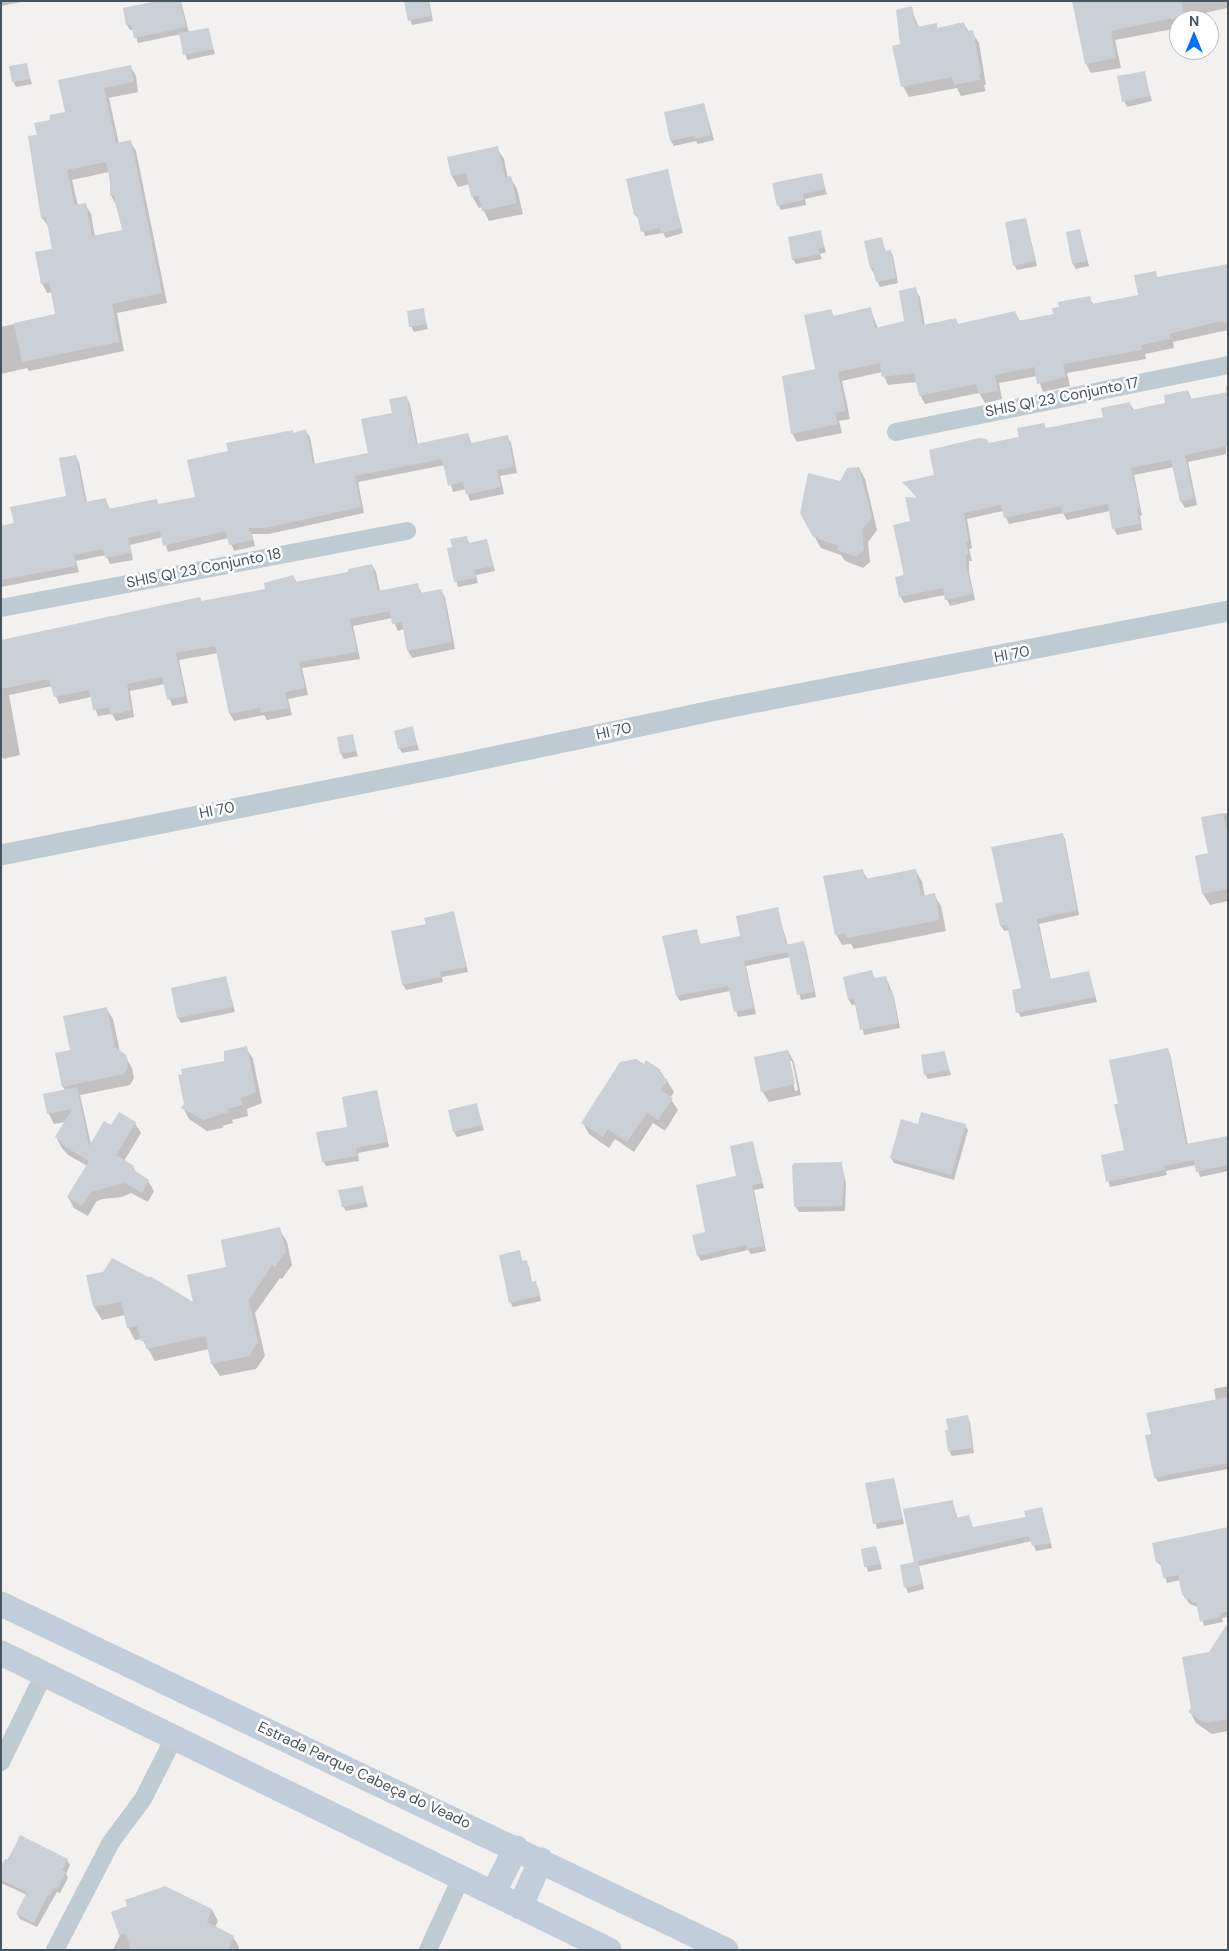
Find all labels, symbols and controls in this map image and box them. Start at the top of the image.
north arrow [1169,10,1219,60]
text: N [1189,12,1199,30]
street label: SHIS QI 23 Conjunto 17 [984,374,1140,422]
street label: SHIS QI 23 Conjunto 18 [125,545,283,593]
street label: HI 70 [993,643,1031,667]
street label: HI 70 [595,719,633,745]
street label: HI 70 [198,799,236,823]
street label: Estrada Parque Cabeça do Veado [255,1719,473,1833]

